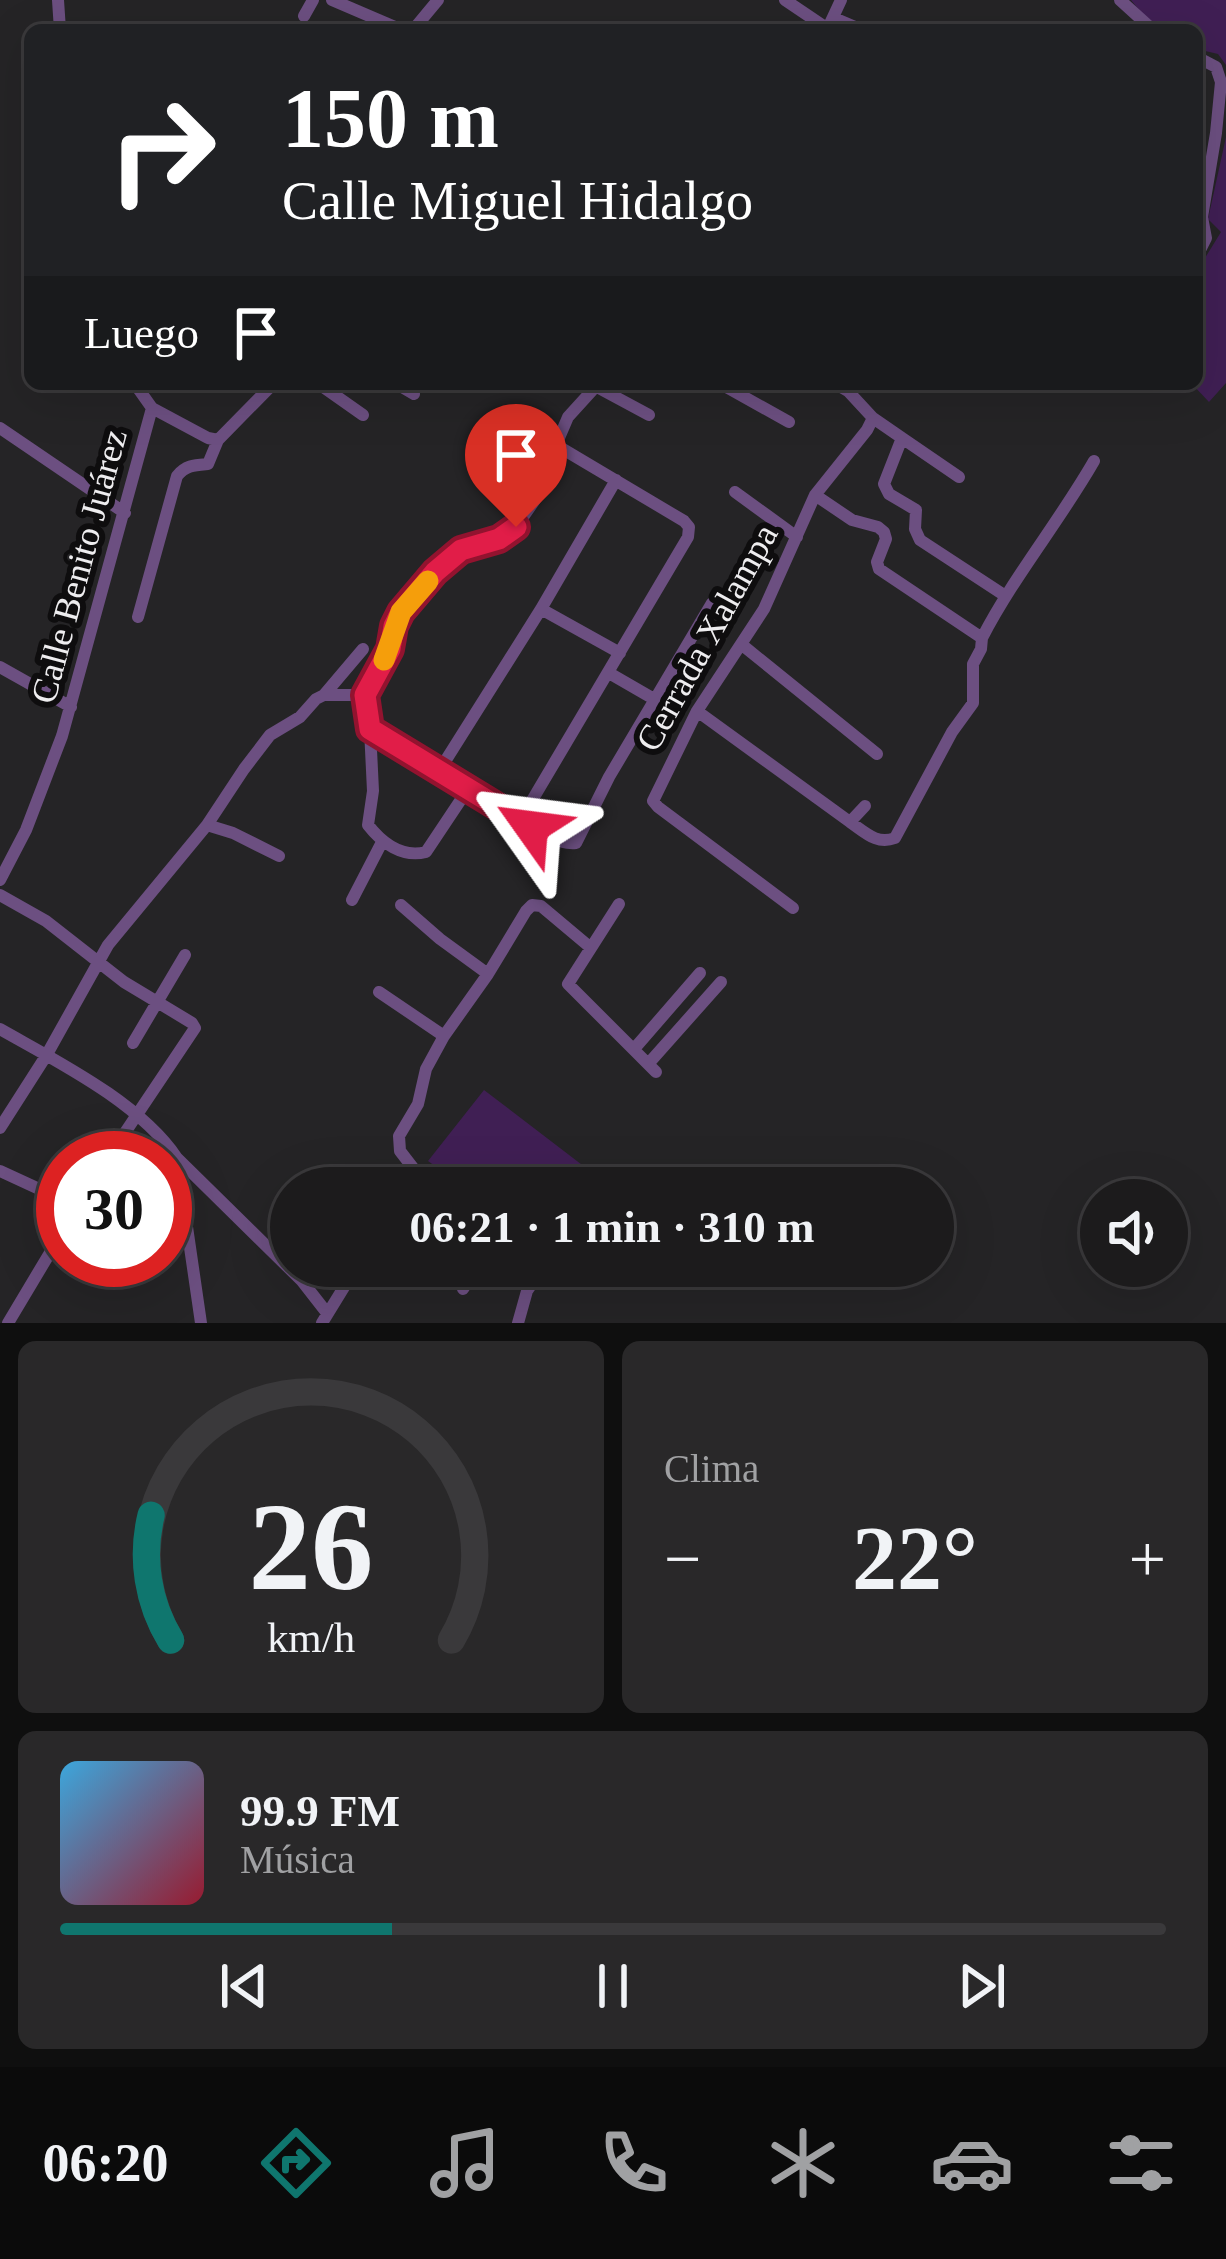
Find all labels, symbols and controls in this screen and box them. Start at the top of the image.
icon: right [84,72,240,228]
text: 150 m [282,72,499,165]
text: Calle Miguel Hidalgo [282,171,753,231]
icon: arrive [223,300,289,366]
text: Luego [84,308,199,358]
pin [465,404,567,527]
icon: arrive [483,422,549,488]
street label: Calle Benito Juárez [23,425,135,708]
street label: Cerrada Xalampa [628,517,786,758]
position arrow [468,764,594,890]
speed limit sign: 30 [36,1131,192,1287]
map controls [1080,1179,1188,1287]
button: sound [1080,1179,1188,1287]
text: 06:21 · 1 min · 310 m [410,1202,815,1252]
text: Clima [664,1447,759,1490]
text: 26 [249,1478,373,1616]
text: 22° [852,1509,978,1608]
text: − [664,1522,701,1595]
text: + [1129,1522,1166,1595]
text: km/h [267,1614,355,1661]
text: 99.9 FM [240,1786,400,1836]
text: Música [240,1838,355,1881]
icon: previous [211,1953,277,2019]
icon: pause [580,1953,646,2019]
icon: next [949,1953,1015,2019]
icon: directions [254,2121,338,2205]
icon: music [423,2121,507,2205]
icon: phone [592,2121,676,2205]
icon: climate [761,2121,845,2205]
icon: car [930,2121,1014,2205]
icon: filters [1099,2121,1183,2205]
text: 06:20 [43,2133,169,2193]

